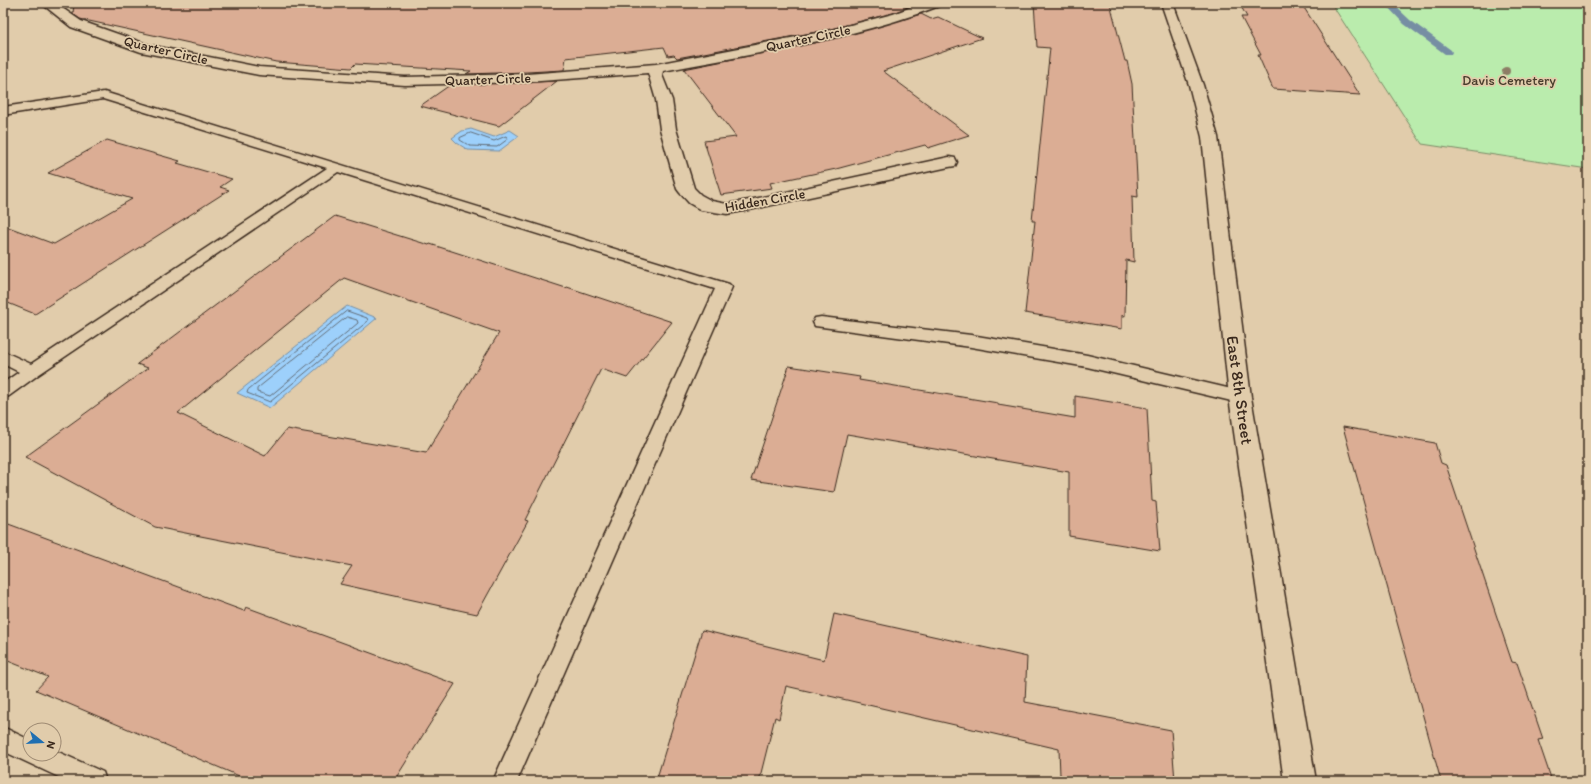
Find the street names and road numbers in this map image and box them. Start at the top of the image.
street label: Quarter Circle [764,21,852,56]
street label: Quarter Circle [122,33,210,69]
street label: Quarter Circle [445,69,532,89]
street label: Hidden Circle [724,185,807,216]
street label: East 8th Street [1222,334,1258,446]

